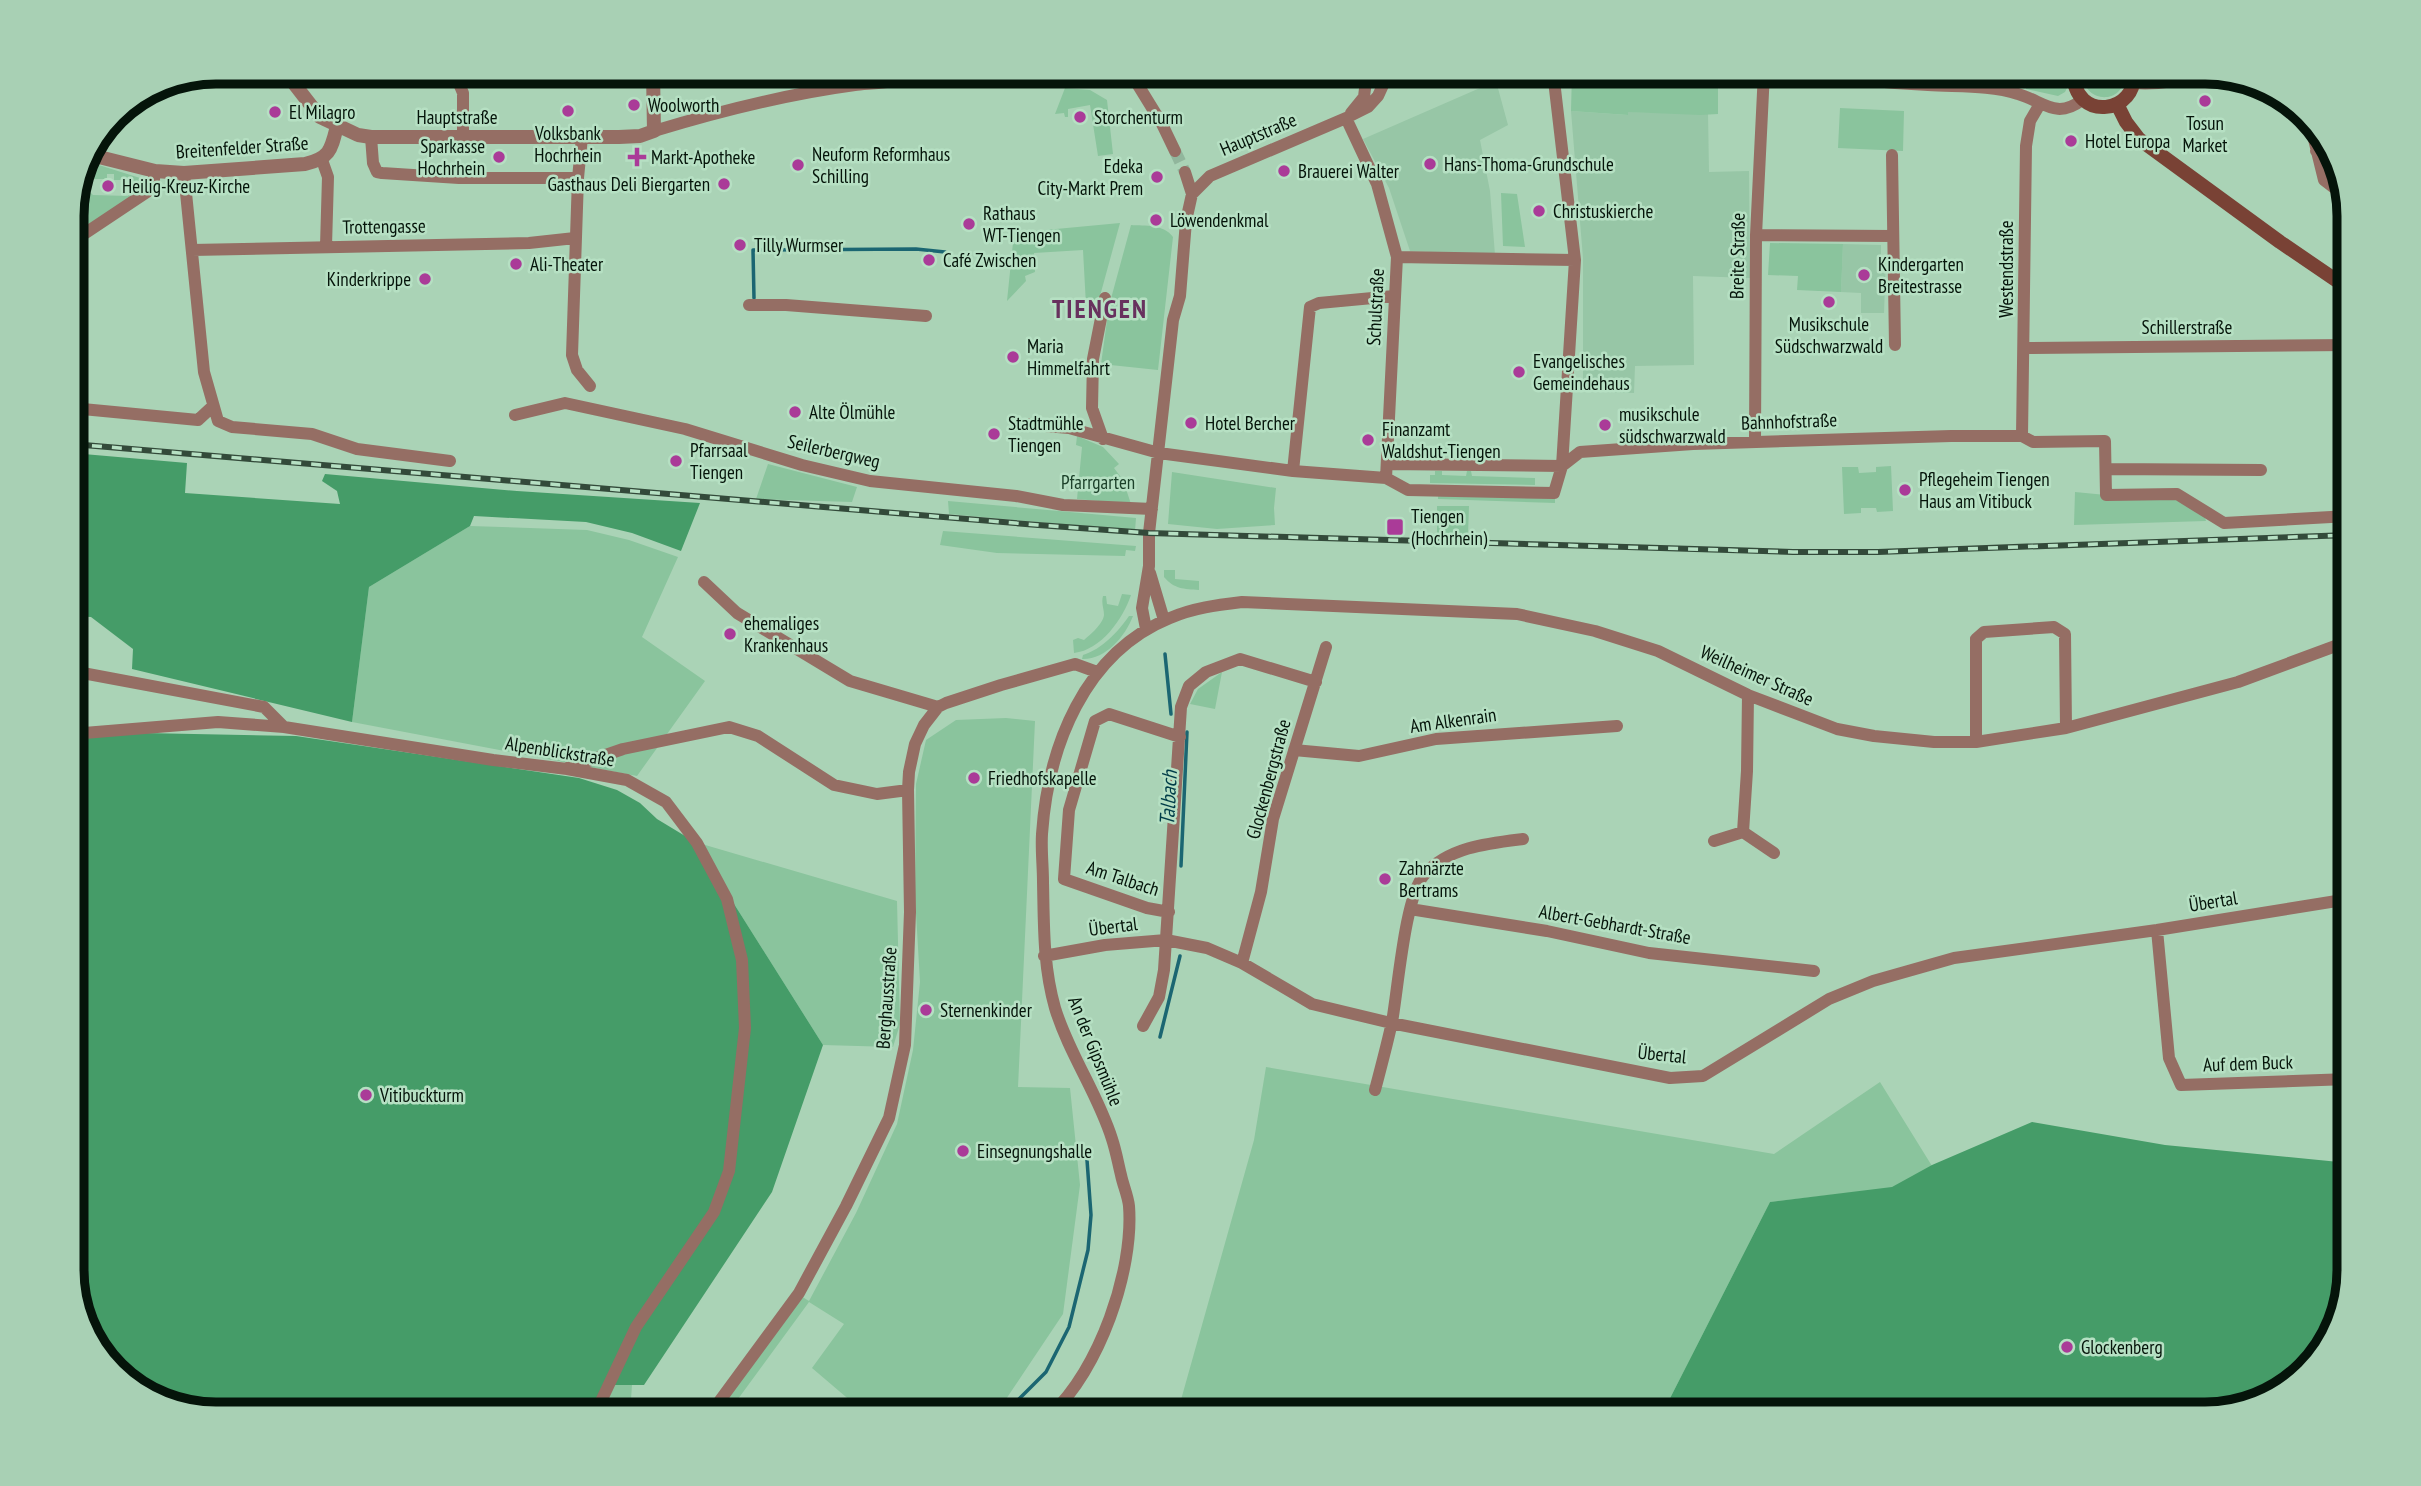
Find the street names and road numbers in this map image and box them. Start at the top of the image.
street label: Hauptstraße [416,105,498,129]
street label: Hauptstraße [1216,107,1300,161]
street label: Breitenfelder Straße [175,130,309,164]
street label: Breite Straße [1724,212,1750,299]
street label: Trottengasse [342,213,426,239]
street label: Westendstraße [1994,220,2018,318]
street label: Schulstraße [1361,268,1389,346]
street label: Schillerstraße [2142,315,2233,339]
street label: Bahnhofstraße [1741,407,1838,435]
street label: Seilerbergweg [785,429,883,473]
street label: Weilheimer Straße [1697,639,1818,711]
street label: Am Alkenrain [1408,702,1498,738]
street label: Glockenbergstraße [1240,716,1296,842]
street label: Alpenblickstraße [504,731,617,772]
street label: Am Talbach [1084,855,1162,901]
street label: Übertal [2187,885,2240,917]
street label: Albert-Gebhardt-Straße [1537,899,1693,949]
street label: Übertal [1087,911,1139,941]
street label: Berghausstraße [870,946,902,1050]
street label: An der Gipsmühle [1063,993,1129,1109]
street label: Übertal [1636,1040,1688,1069]
street label: Auf dem Buck [2203,1049,2294,1077]

